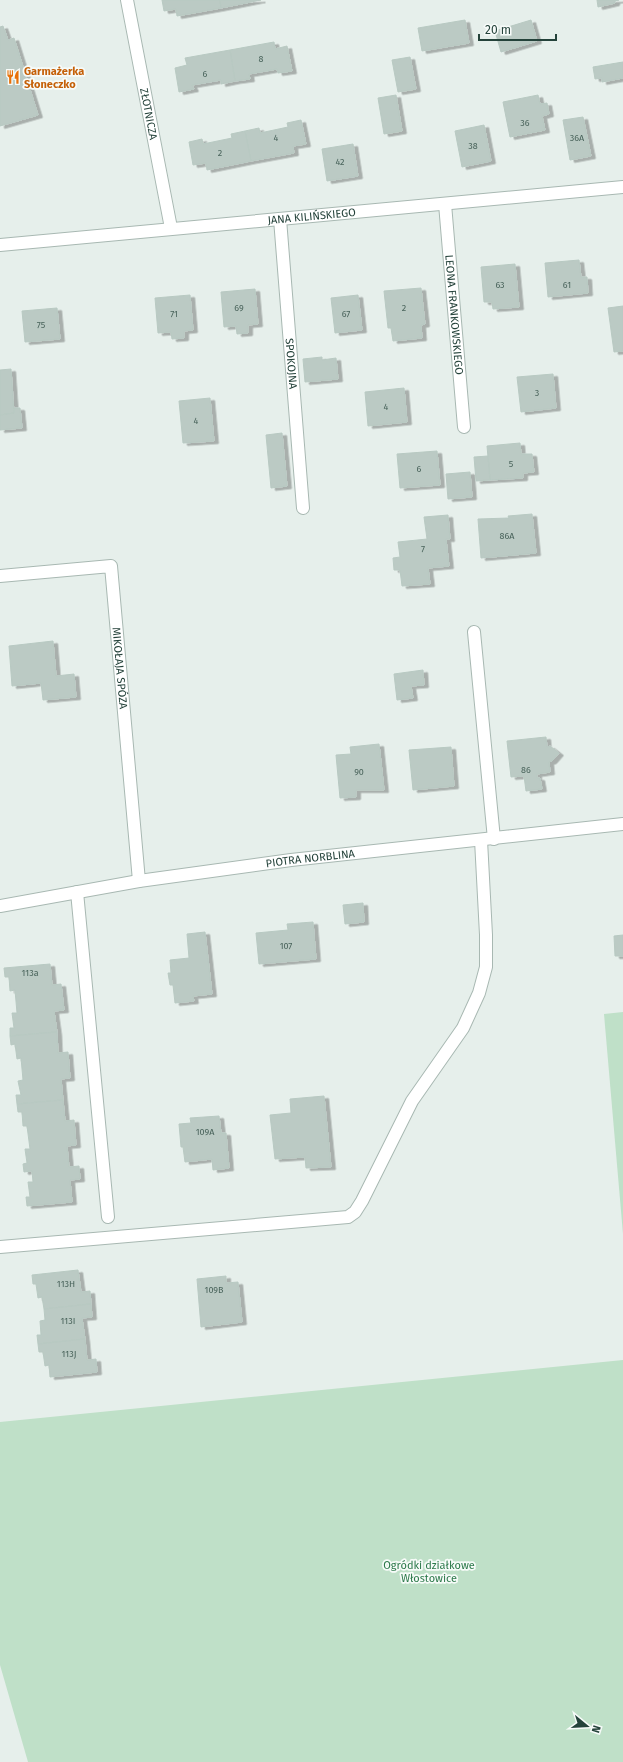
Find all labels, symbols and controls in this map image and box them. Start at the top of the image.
scale bar [479,16,556,42]
text: 20 m [485,23,511,37]
house number: 8 [259,54,264,64]
place label: Garmażerka Słoneczko [24,65,84,91]
restaurant icon: Garmażerka Słoneczko [5,69,21,85]
house number: 6 [203,69,208,79]
street label: ZŁOTNICZA [137,87,160,142]
house number: 36 [520,118,530,128]
house number: 4 [274,133,279,143]
house number: 36A [570,133,585,143]
house number: 38 [468,141,478,151]
house number: 2 [218,148,222,158]
house number: 42 [335,157,345,167]
street label: JANA KILIŃSKIEGO [267,206,356,227]
street label: LEONA FRANKOWSKIEGO [442,254,466,375]
house number: 63 [495,280,505,290]
house number: 61 [563,280,571,290]
house number: 69 [234,303,244,313]
house number: 2 [402,303,406,313]
house number: 71 [170,309,178,319]
house number: 67 [342,309,350,319]
house number: 75 [37,320,46,330]
street label: SPOKOJNA [283,338,300,390]
house number: 3 [535,388,539,398]
house number: 4 [384,402,389,412]
house number: 4 [194,416,199,426]
house number: 5 [509,459,514,469]
house number: 6 [417,464,422,474]
house number: 86A [500,531,515,541]
house number: 7 [421,544,425,554]
street label: MIKOŁAJA SPÓZA [109,627,130,710]
house number: 86 [521,765,531,775]
house number: 90 [354,767,364,777]
street label: PIOTRA NORBLINA [265,847,356,870]
house number: 107 [280,941,292,951]
house number: 113a [21,968,39,978]
house number: 109A [196,1127,215,1137]
house number: 113H [57,1279,75,1289]
house number: 109B [204,1285,224,1295]
house number: 113I [61,1316,75,1326]
house number: 113J [62,1349,76,1359]
park label: Ogródki działkowe Włostowice [383,1559,475,1585]
north arrow [567,1706,607,1746]
text: N [589,1723,603,1734]

